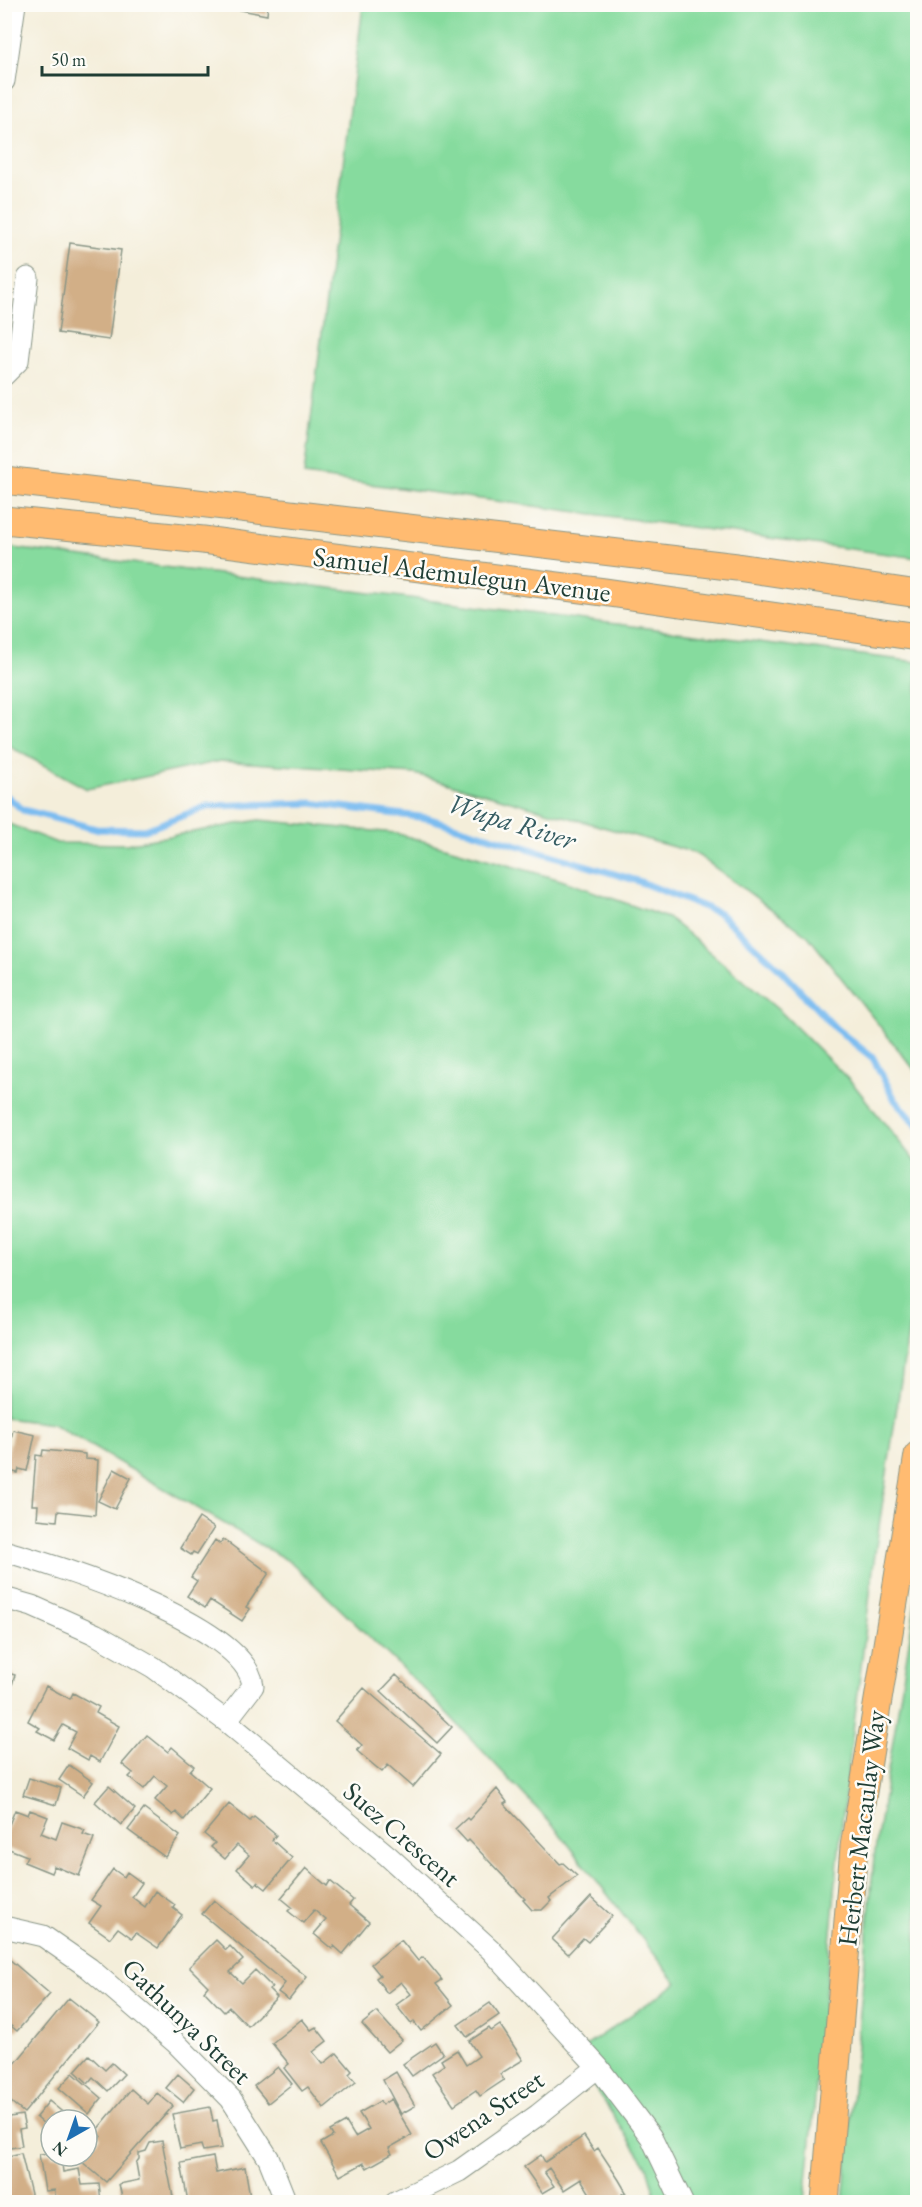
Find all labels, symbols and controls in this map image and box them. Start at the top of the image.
scale bar [42,39,208,77]
text: 50 m [51,48,86,71]
street label: Samuel Ademulegun Avenue [311,538,613,610]
water label: Wupa River [444,785,582,858]
street label: Herbert Macaulay Way [829,1708,893,1948]
street label: Suez Crescent [336,1774,468,1895]
street label: Gathunya Street [115,1950,260,2092]
street label: Owena Street [416,2061,551,2168]
north arrow [39,2108,99,2168]
text: N [48,2137,71,2161]

